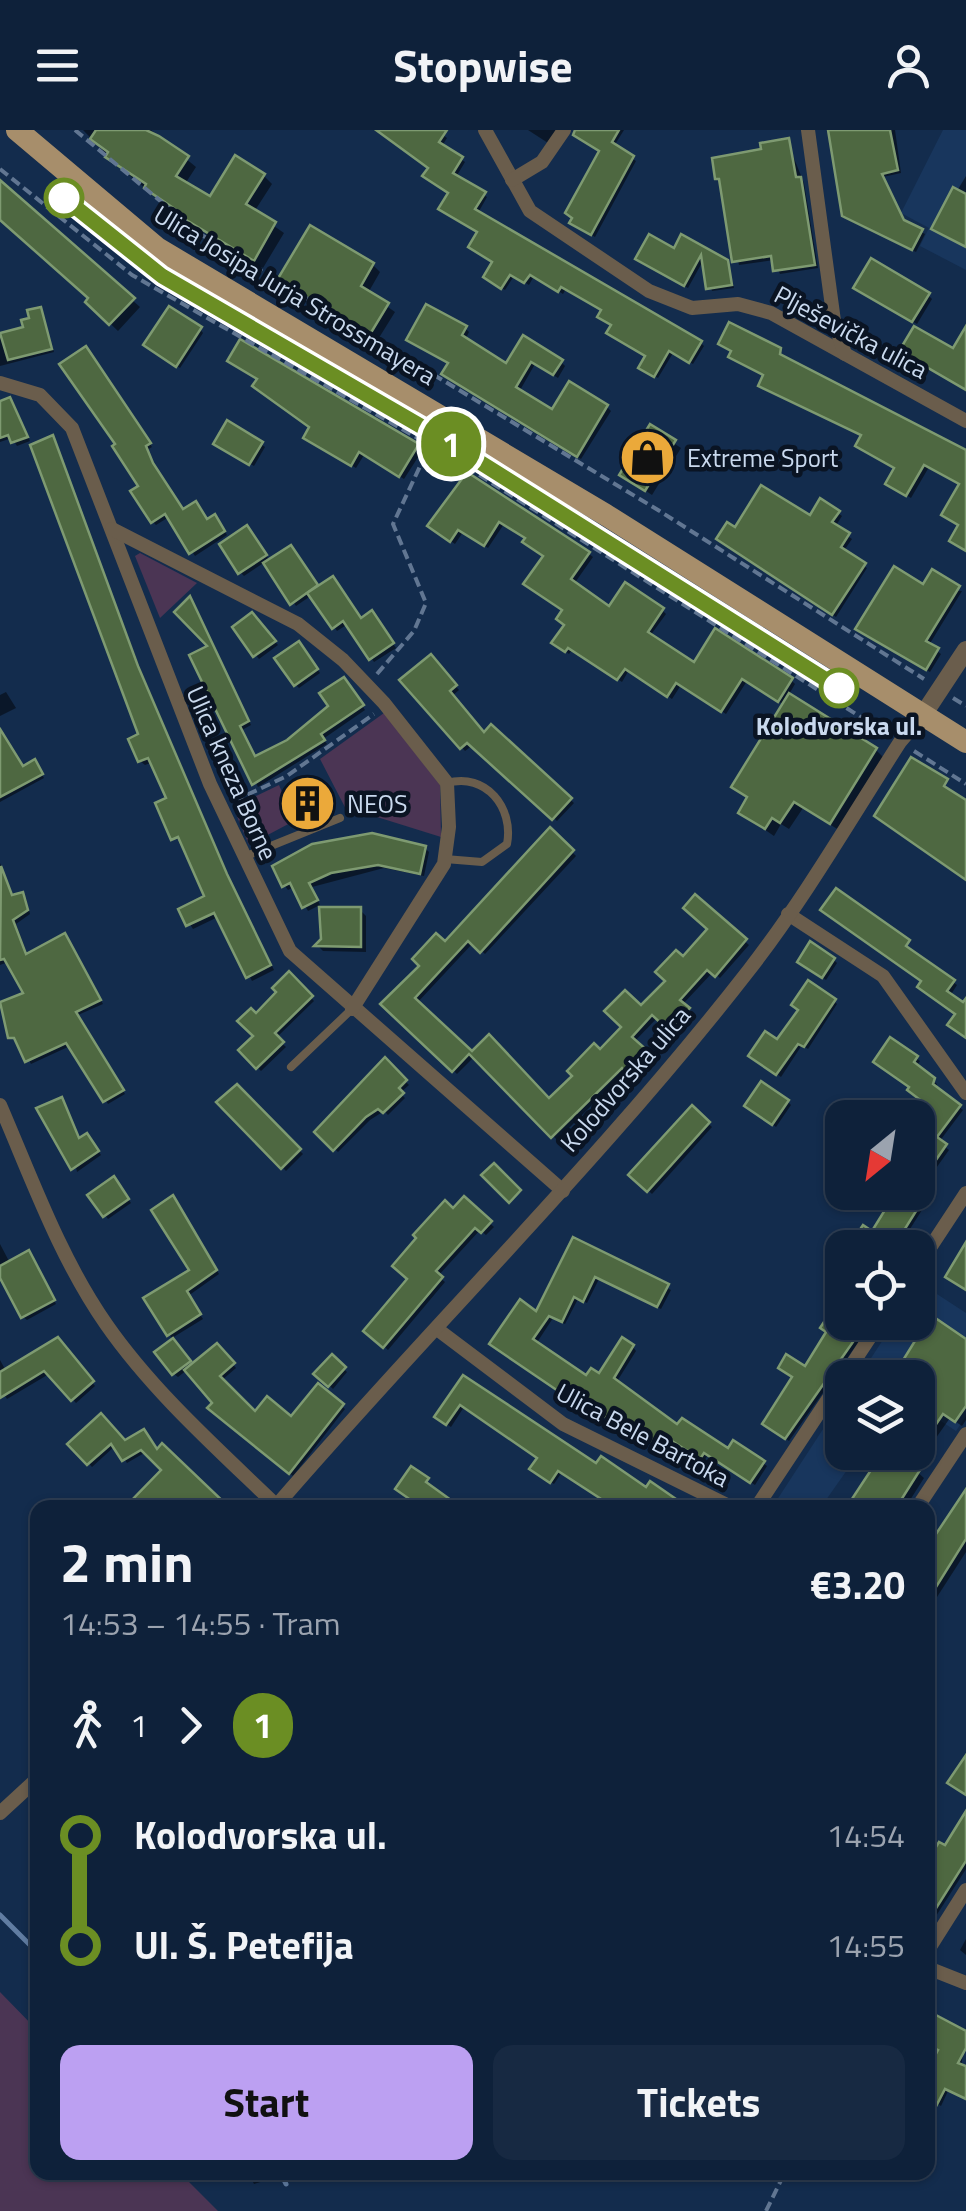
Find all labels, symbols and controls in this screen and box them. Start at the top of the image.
text: Stopwise [393,31,573,99]
icon: menu [30,38,85,93]
icon: person [881,38,936,93]
unlabelled marker [45,179,83,217]
street label: Ulica Josipa Jurja Strossmayera [147,195,444,395]
street label: Plješevička ulica [767,276,935,389]
line badge: 1 [418,412,484,476]
text: 1 [441,417,461,471]
shop icon: Extreme Sport [618,428,678,488]
place label: Extreme Sport [687,439,839,477]
marker: Kolodvorska ul. [820,669,858,707]
street label: Ulica kneza Borne [177,680,287,866]
place label: Kolodvorska ul. [756,707,922,745]
building icon: NEOS [278,774,338,834]
place label: NEOS [347,785,408,823]
street label: Kolodvorska ulica [551,997,699,1160]
north arrow [825,1100,935,1210]
map controls [825,1100,935,1470]
button: locate [825,1230,935,1340]
button: layers [825,1360,935,1470]
street label: Ulica Bele Bartoka [550,1373,737,1497]
text: 2 min [60,1520,194,1603]
text: €3.20 [810,1556,905,1614]
text: 14:53 – 14:55 · Tram [60,1599,340,1647]
icon: walk [60,1698,115,1753]
icon: forward [163,1698,218,1753]
text: 1 [253,1698,273,1752]
text: 1 [130,1701,148,1749]
text: Kolodvorska ul. [134,1806,387,1864]
text: 14:54 [826,1811,905,1859]
text: Ul. Š. Petefija [134,1916,354,1974]
text: 14:55 [826,1921,905,1969]
button: Start [60,2045,473,2160]
button: Tickets [493,2045,905,2160]

